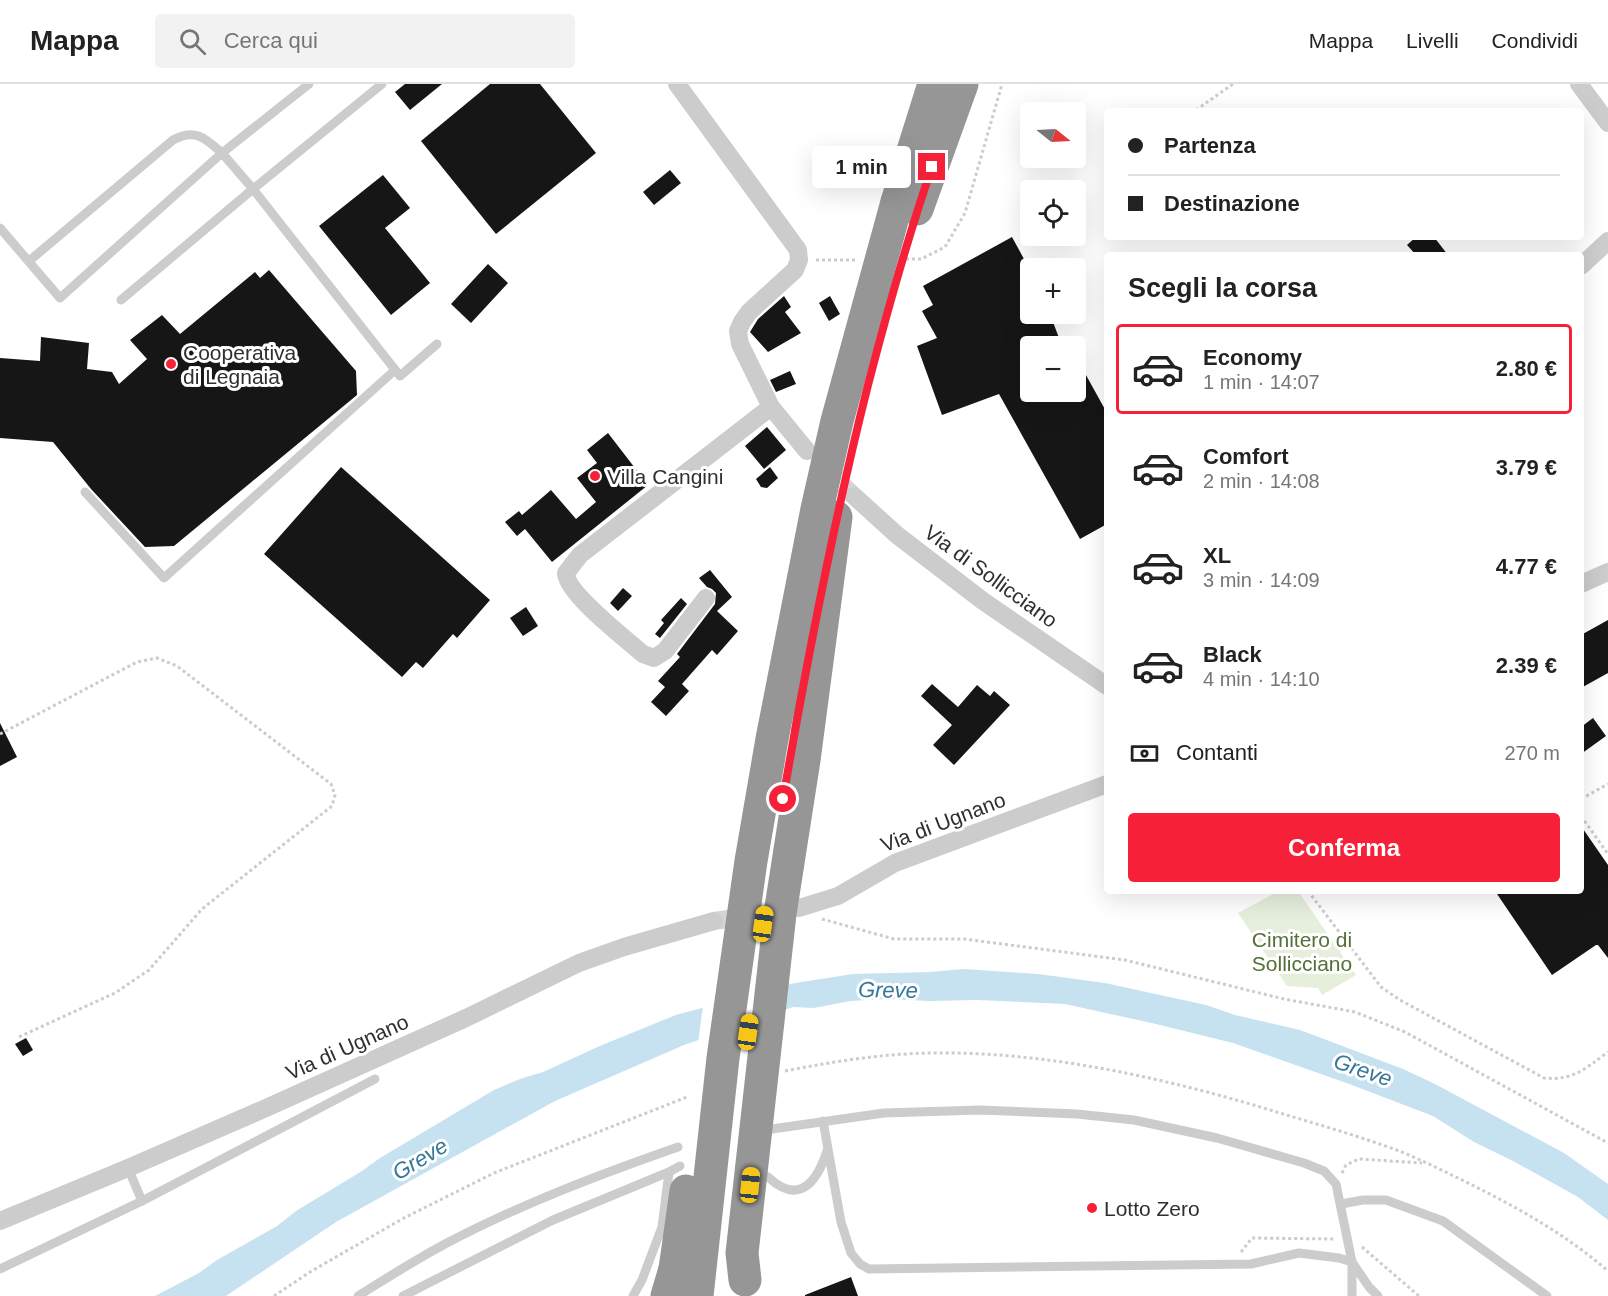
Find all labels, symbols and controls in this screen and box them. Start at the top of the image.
search box [155,14,575,68]
text: Mappa [30,25,119,56]
icon: search [176,25,209,58]
text: Cerca qui [224,28,318,53]
text: Mappa [1309,29,1373,52]
text: Livelli [1406,29,1459,52]
text: Condividi [1492,29,1578,52]
north arrow [1020,102,1086,168]
map controls [1020,102,1086,402]
text: Partenza [1164,133,1256,158]
callout: 1 min [812,146,911,188]
route end [918,153,945,180]
text: 1 min [835,156,888,178]
button: locate [1020,180,1086,246]
text: Destinazione [1164,191,1300,216]
button: + [1020,258,1086,324]
text: Scegli la corsa [1128,273,1317,303]
button: − [1020,336,1086,402]
place label: Cooperativa di Legnaia [183,341,297,388]
icon: car [1131,342,1185,396]
text: Economy [1203,345,1302,370]
text: 2.80 € [1496,356,1557,381]
marker: Cooperativa di Legnaia [164,357,178,371]
text: 1 min · 14:07 [1203,371,1320,393]
icon: car [1131,441,1185,495]
text: Comfort [1203,444,1289,469]
text: 3.79 € [1496,455,1557,480]
place label: Villa Cangini [607,465,723,488]
marker: Villa Cangini [588,469,602,483]
text: 2 min · 14:08 [1203,470,1320,492]
street label: Via di Sollicciano [920,520,1062,632]
icon: car [1131,540,1185,594]
text: XL [1203,543,1231,568]
text: 4.77 € [1496,554,1557,579]
text: 3 min · 14:09 [1203,569,1320,591]
icon: car [1131,639,1185,693]
text: Black [1203,642,1262,667]
text: 2.39 € [1496,653,1557,678]
text: 4 min · 14:10 [1203,668,1320,690]
icon: cash [1128,737,1161,770]
text: Contanti [1176,740,1258,765]
text: 270 m [1504,742,1560,764]
route start [769,785,796,812]
street label: Via di Ugnano [877,788,1009,856]
button: Conferma [1128,813,1560,882]
car [752,905,774,943]
park label: Cimitero di Sollicciano [1252,928,1352,975]
water label: Greve [858,977,918,1003]
street label: Via di Ugnano [282,1010,412,1084]
car [737,1013,759,1051]
water label: Greve [1331,1048,1395,1092]
water label: Greve [388,1133,452,1185]
car [739,1166,761,1204]
place label: Lotto Zero [1104,1197,1200,1220]
marker: Lotto Zero [1085,1201,1099,1215]

